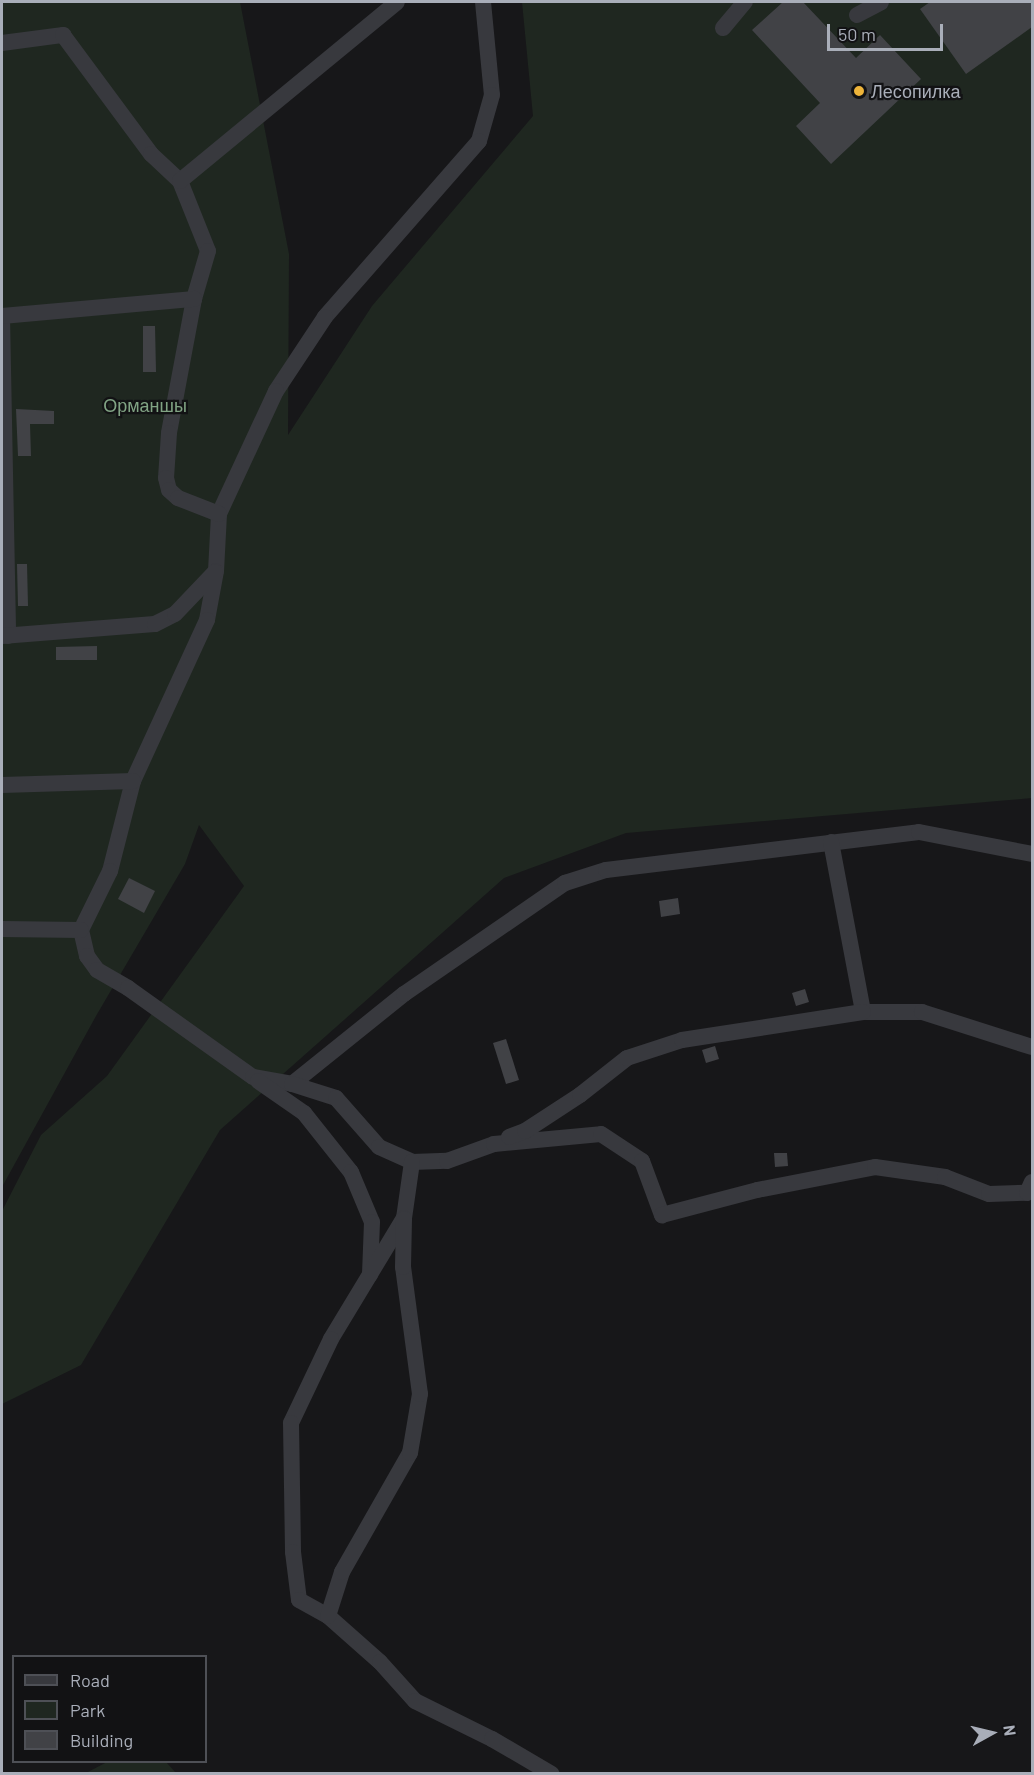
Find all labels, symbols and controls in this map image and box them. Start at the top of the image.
scale bar [830,12,946,50]
text: 50 m [838,23,876,45]
place label: Лесопилка [871,80,961,102]
marker: Лесопилка [852,84,866,98]
park label: Орманшы [103,394,187,416]
legend [12,1655,207,1763]
text: Road [70,1669,110,1691]
text: Park [70,1699,105,1721]
north arrow [962,1703,1022,1763]
text: N [1000,1724,1020,1737]
text: Building [70,1729,133,1751]

